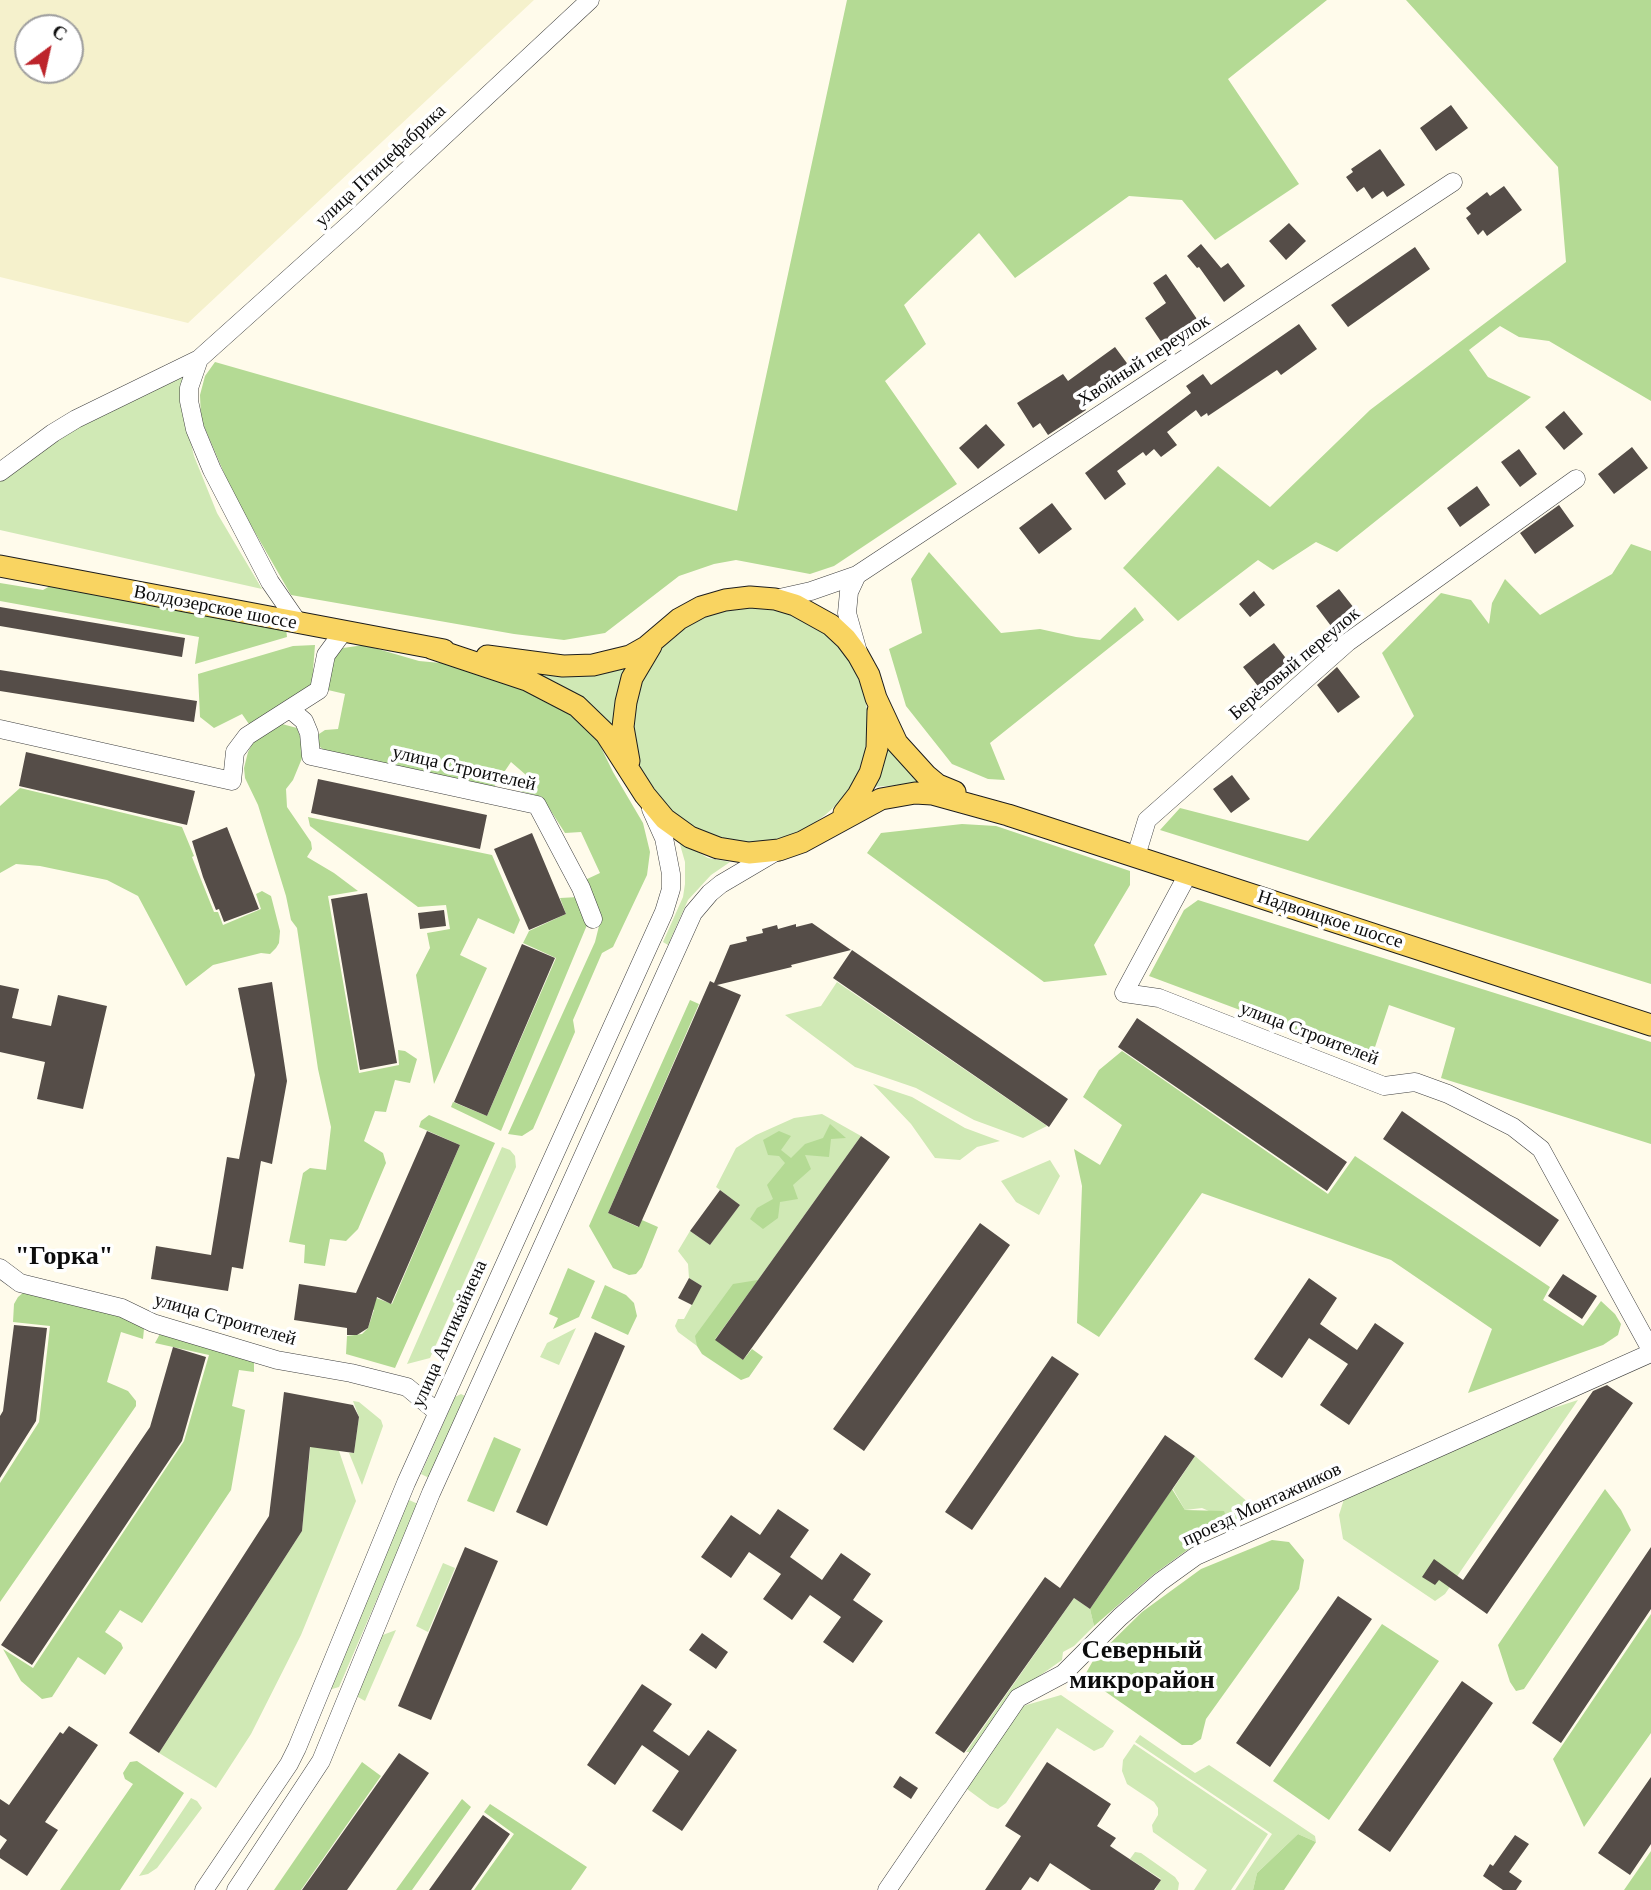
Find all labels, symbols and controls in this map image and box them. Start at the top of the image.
north arrow [14,14,84,84]
text: С [48,20,71,45]
street label: улица Птицефабрика [311,100,451,232]
street label: Хвойный переулок [1074,310,1214,412]
street label: Волдозерское шоссе [131,581,299,635]
street label: Берёзовый переулок [1225,603,1365,725]
street label: улица Строителей [390,741,538,797]
street label: Надвоицкое шоссе [1254,886,1406,954]
street label: улица Строителей [1236,997,1382,1071]
district label: "Горка" [15,1241,113,1273]
street label: улица Антикайнена [407,1257,493,1411]
street label: улица Строителей [151,1289,299,1351]
street label: проезд Монтажников [1179,1458,1345,1552]
district label: Северный микрорайон [1069,1635,1215,1696]

